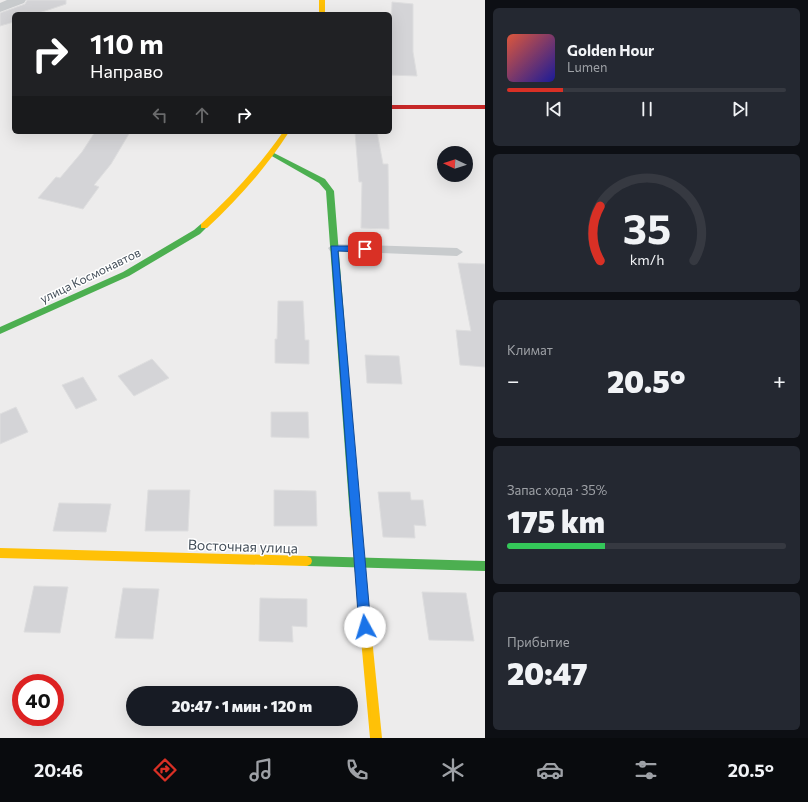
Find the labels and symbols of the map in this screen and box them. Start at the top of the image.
north arrow [437,146,473,182]
pin [348,232,382,266]
street label: улица Космонавтов [37,245,143,305]
street label: Восточная улица [188,536,298,556]
position arrow [344,606,386,648]
speed limit sign: 40 [12,674,64,726]

